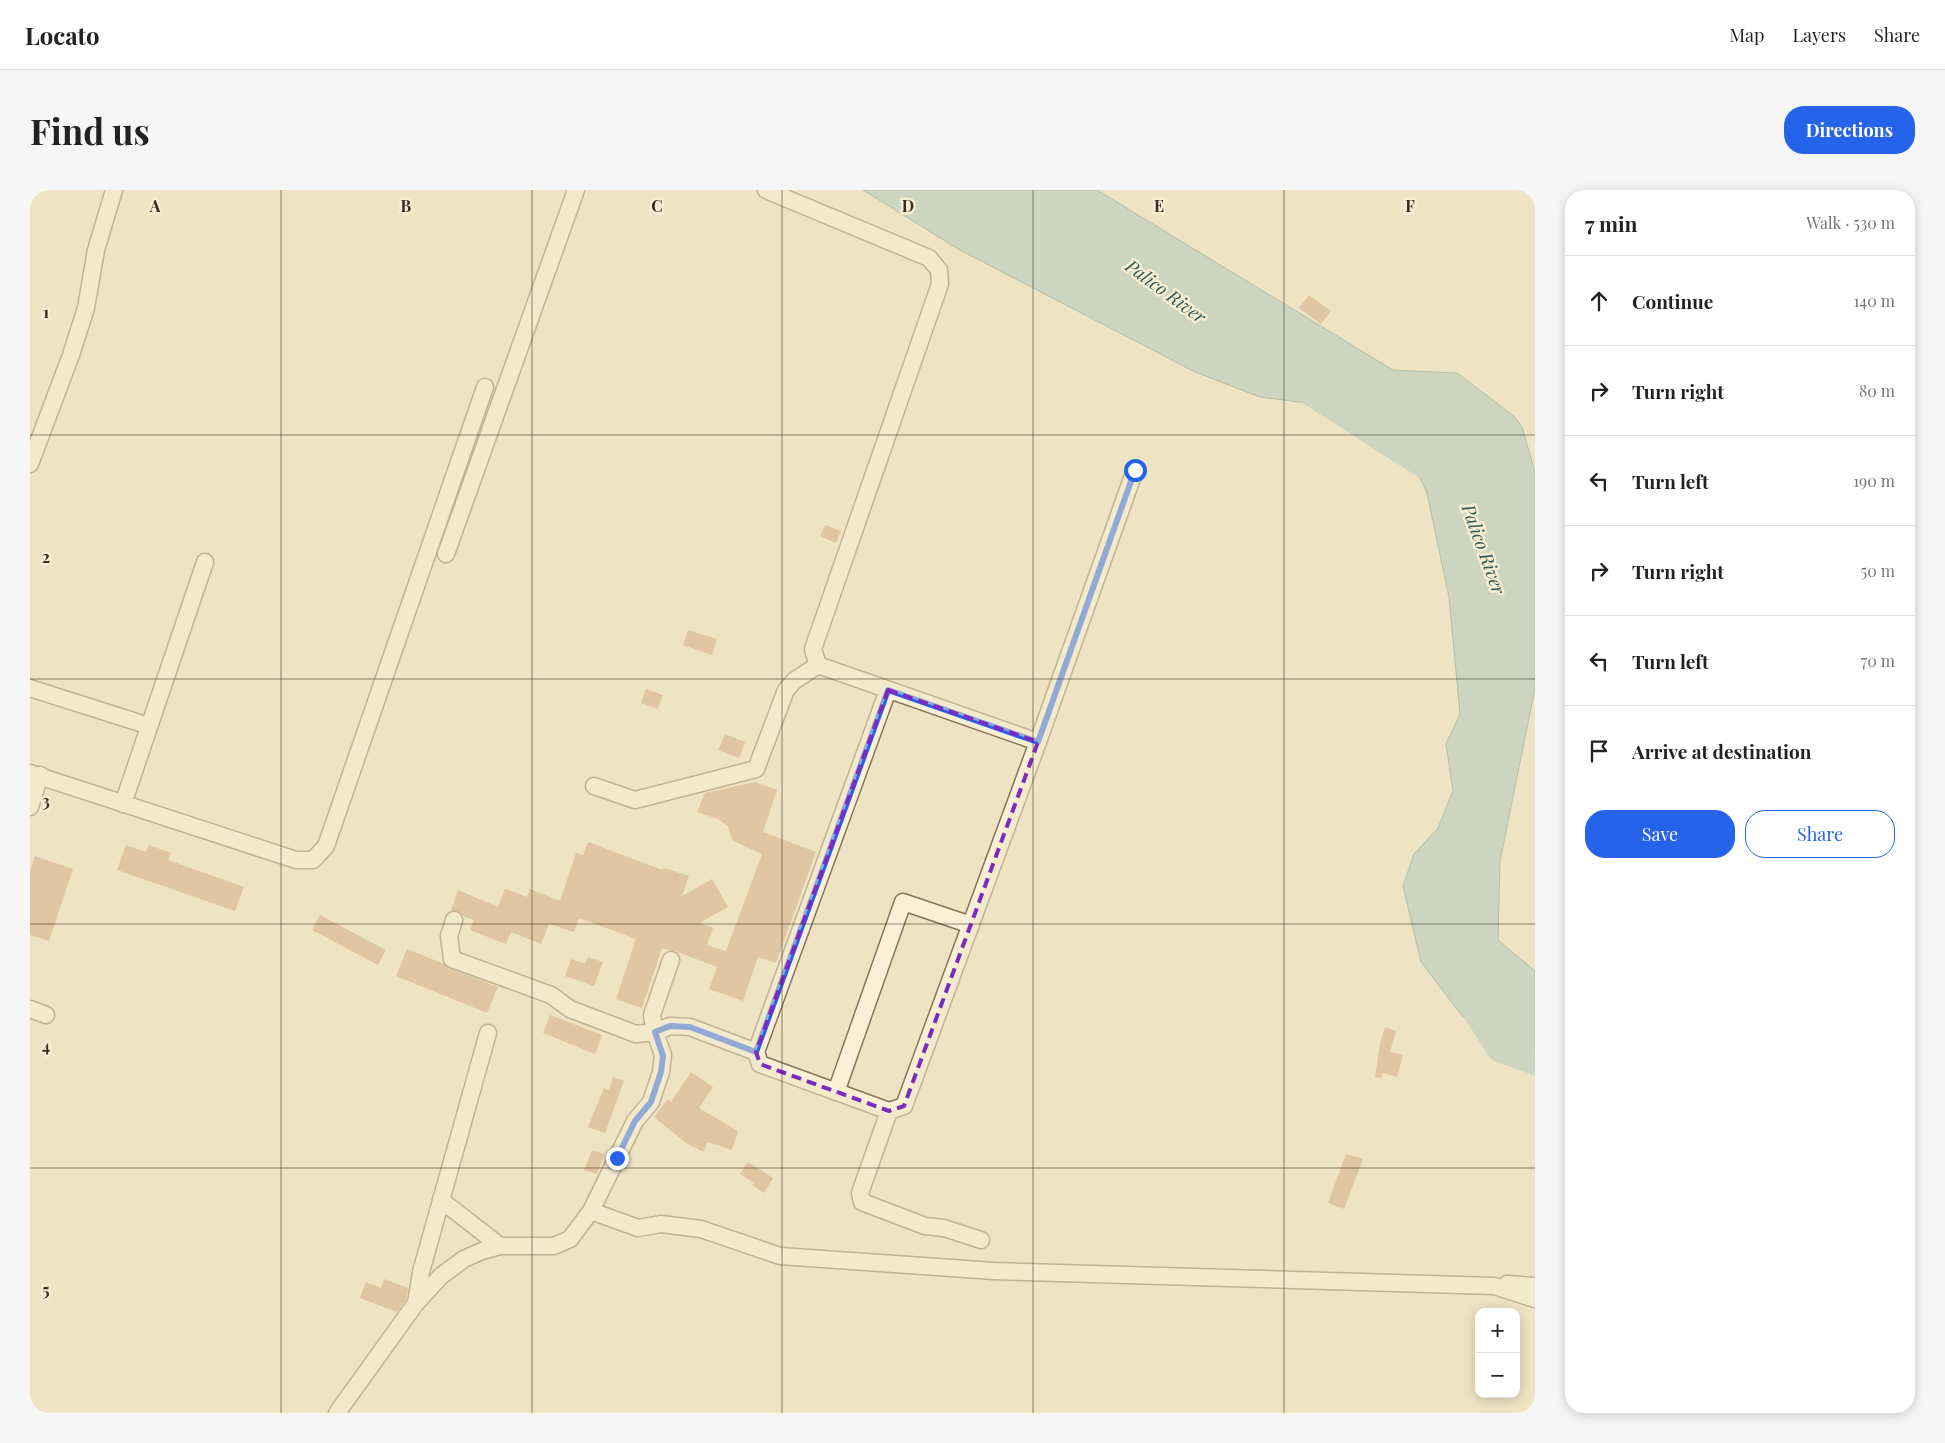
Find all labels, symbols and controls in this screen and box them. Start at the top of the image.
text: Locato [25,19,99,51]
text: Map [1729,23,1764,47]
text: Layers [1792,23,1846,47]
text: Share [1874,23,1920,47]
button: Directions [1784,106,1915,154]
text: Find us [30,107,150,154]
text: A [149,195,161,216]
text: B [401,195,412,216]
text: C [651,195,663,216]
text: D [902,195,914,216]
text: E [1154,195,1164,216]
text: F [1405,195,1415,216]
text: 7 min [1585,209,1638,237]
text: Walk · 530 m [1806,212,1895,233]
water label: Palico River [1120,253,1212,329]
icon: ahead [1585,287,1613,315]
text: Continue [1632,288,1713,314]
text: 140 m [1853,290,1895,311]
text: 1 [43,301,49,322]
icon: right [1585,377,1613,405]
text: Turn right [1632,378,1724,404]
text: 80 m [1859,380,1895,401]
route start [1124,459,1147,482]
icon: left [1585,467,1613,495]
text: Turn left [1632,468,1709,494]
text: 190 m [1853,470,1895,491]
water label: Palico River [1456,500,1512,598]
text: 2 [42,546,50,567]
icon: right [1585,557,1613,585]
text: Turn right [1632,558,1724,584]
text: 50 m [1861,560,1895,581]
icon: left [1585,647,1613,675]
text: Turn left [1632,648,1709,674]
text: 70 m [1861,650,1895,671]
icon: arrive [1585,737,1613,765]
text: Arrive at destination [1632,738,1812,764]
text: 3 [42,790,50,811]
button: Save [1585,810,1735,858]
button: Share [1745,810,1895,858]
text: 4 [42,1035,50,1056]
route end [606,1147,629,1170]
text: 5 [42,1279,50,1300]
map controls [1475,1308,1520,1398]
button: + [1475,1308,1520,1353]
button: − [1475,1353,1520,1398]

